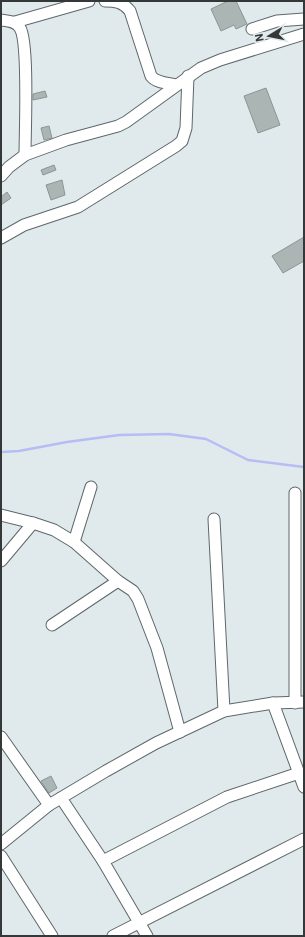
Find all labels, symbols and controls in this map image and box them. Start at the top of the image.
north arrow [249,16,289,56]
text: N [253,32,267,43]

